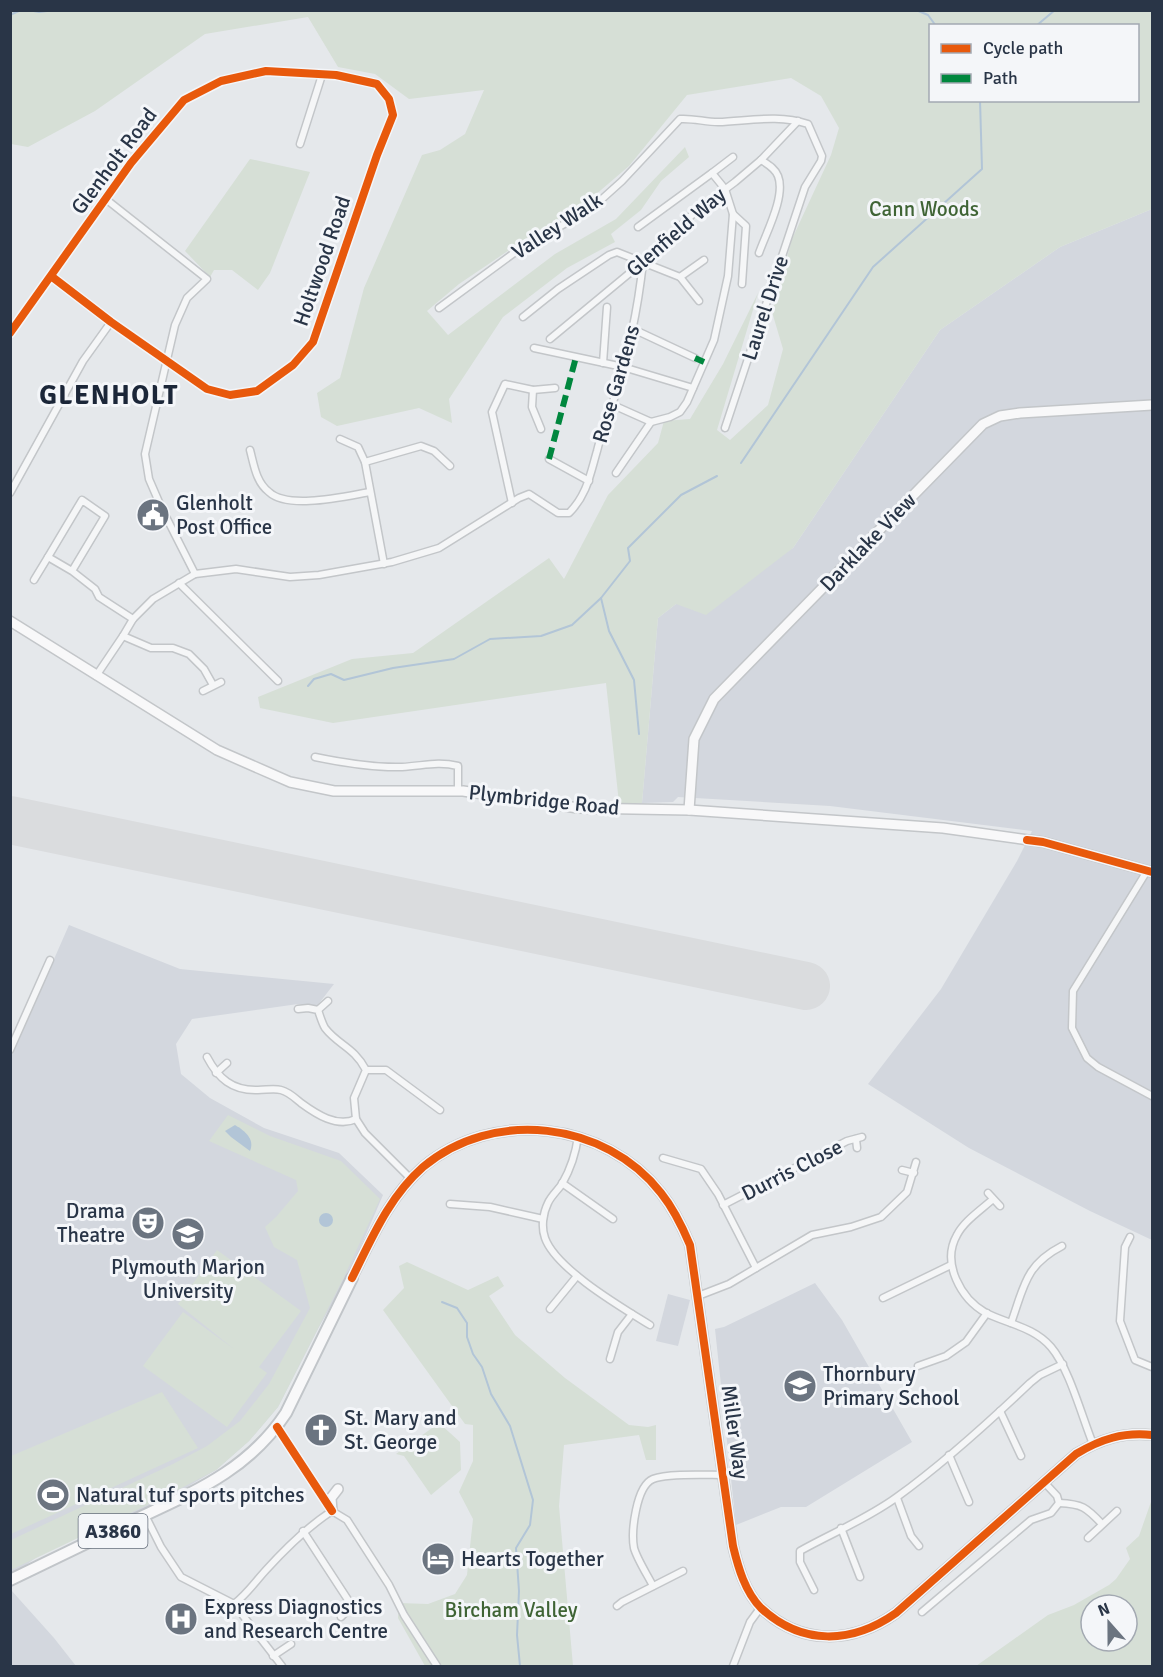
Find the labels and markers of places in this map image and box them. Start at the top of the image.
place label: Glenholt Post Office [176,490,272,540]
public building icon: Glenholt Post Office [135,497,171,533]
place label: Drama Theatre [57,1198,125,1248]
theatre icon: Drama Theatre [130,1205,166,1241]
school or university icon: Plymouth Marjon University [170,1216,206,1252]
place label: Plymouth Marjon University [111,1254,265,1304]
place label: Thornbury Primary School [823,1361,959,1411]
school or university icon: Thornbury Primary School [782,1368,818,1404]
place label: St. Mary and St. George [344,1405,457,1455]
church icon: St. Mary and St. George [303,1412,339,1448]
sports icon: Natural tuf sports pitches [35,1477,71,1513]
place label: Natural tuf sports pitches [76,1482,305,1508]
hotel icon: Hearts Together [420,1541,456,1577]
place label: Hearts Together [461,1546,604,1572]
place label: Express Diagnostics and Research Centre [204,1594,388,1644]
hospital icon: Express Diagnostics and Research Centre [163,1601,199,1637]

